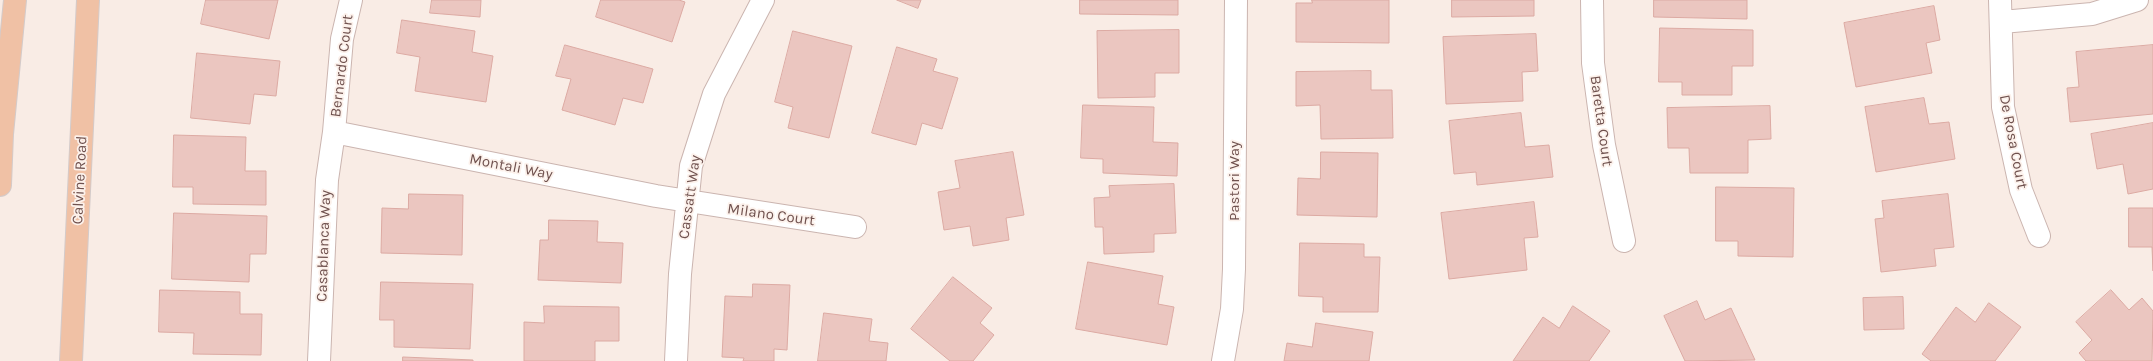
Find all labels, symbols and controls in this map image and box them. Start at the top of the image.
street label: Bernardo Court [327,14,357,118]
street label: Baretta Court [1586,75,1616,167]
street label: De Rosa Court [1995,93,2031,191]
street label: Calvine Road [69,135,91,225]
street label: Pastori Way [1226,141,1244,221]
street label: Montali Way [468,150,554,184]
street label: Cassatt Way [675,154,705,240]
street label: Casablanca Way [313,190,335,302]
street label: Milano Court [726,200,816,230]

